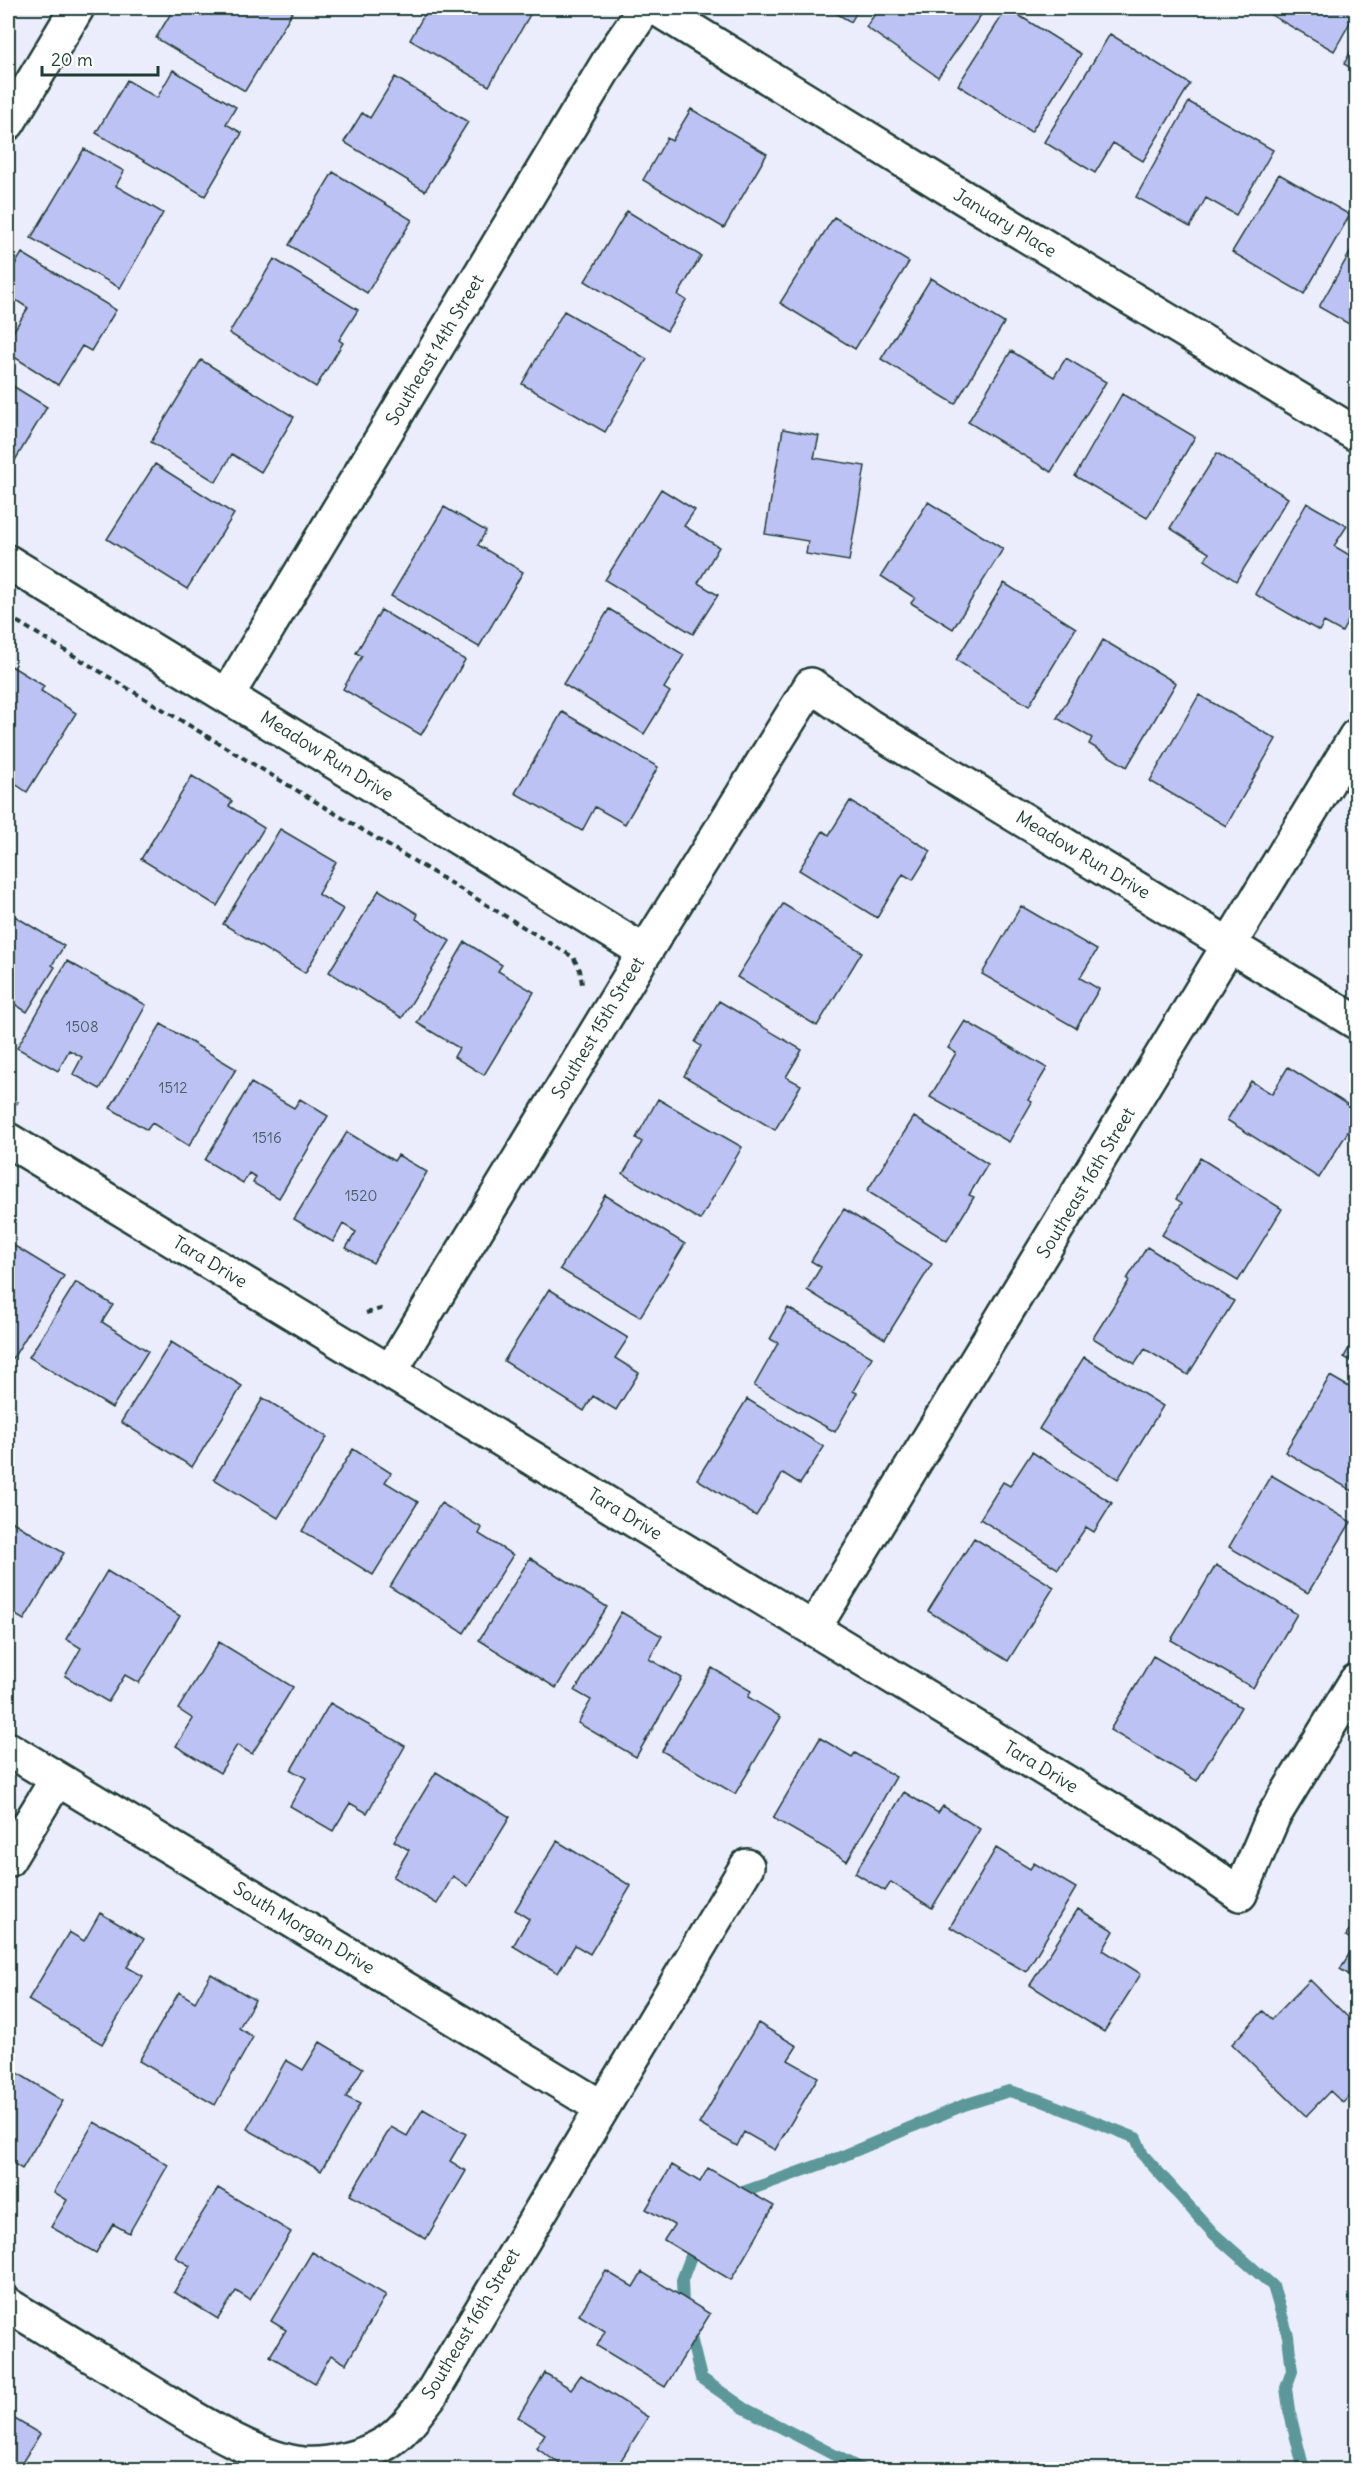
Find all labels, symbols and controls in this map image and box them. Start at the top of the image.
scale bar [42,39,158,77]
text: 20 m [51,48,93,71]
street label: January Place [950,183,1061,262]
street label: Southeast 14th Street [380,270,489,429]
street label: Meadow Run Drive [256,705,398,806]
street label: Meadow Run Drive [1012,805,1155,904]
street label: Southest 15th Street [546,953,649,1103]
house number: 1508 [65,1017,99,1036]
house number: 1512 [159,1078,187,1097]
street label: Southeast 16th Street [1031,1103,1140,1262]
house number: 1516 [252,1128,282,1147]
house number: 1520 [345,1186,377,1205]
street label: Tara Drive [169,1230,252,1293]
street label: Tara Drive [584,1482,667,1545]
street label: Tara Drive [1000,1735,1083,1798]
street label: South Morgan Drive [229,1876,379,1979]
street label: Southeast 16th Street [416,2244,525,2403]

